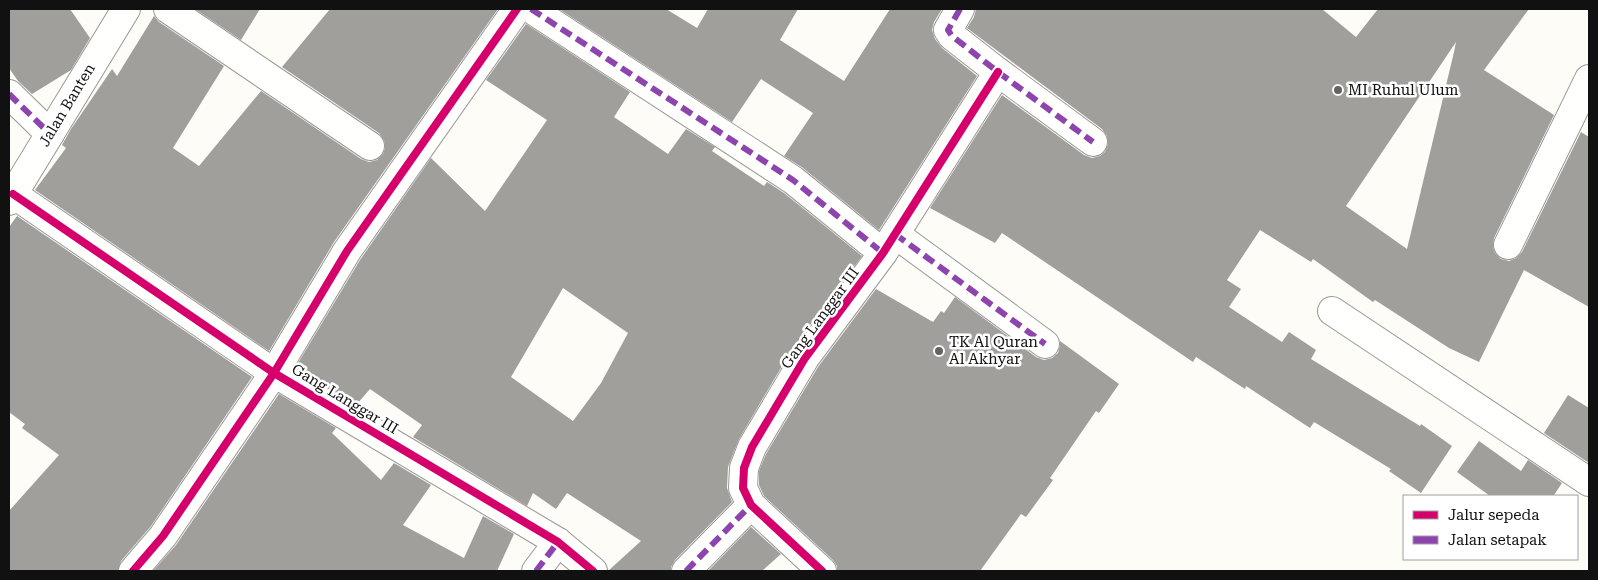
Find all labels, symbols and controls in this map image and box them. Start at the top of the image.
street label: Jalan Banten [35,60,99,150]
place label: MI Ruhul Ulum [1348,81,1459,99]
marker: MI Ruhul Ulum [1332,84,1344,96]
street label: Gang Langgar III [777,264,863,372]
place label: TK Al Quran Al Akhyar [949,333,1038,368]
marker: TK Al Quran Al Akhyar [933,345,945,357]
street label: Gang Langgar III [288,360,402,438]
legend [1403,495,1578,560]
text: Jalur sepeda [1448,506,1539,524]
text: Jalan setapak [1448,531,1547,549]

